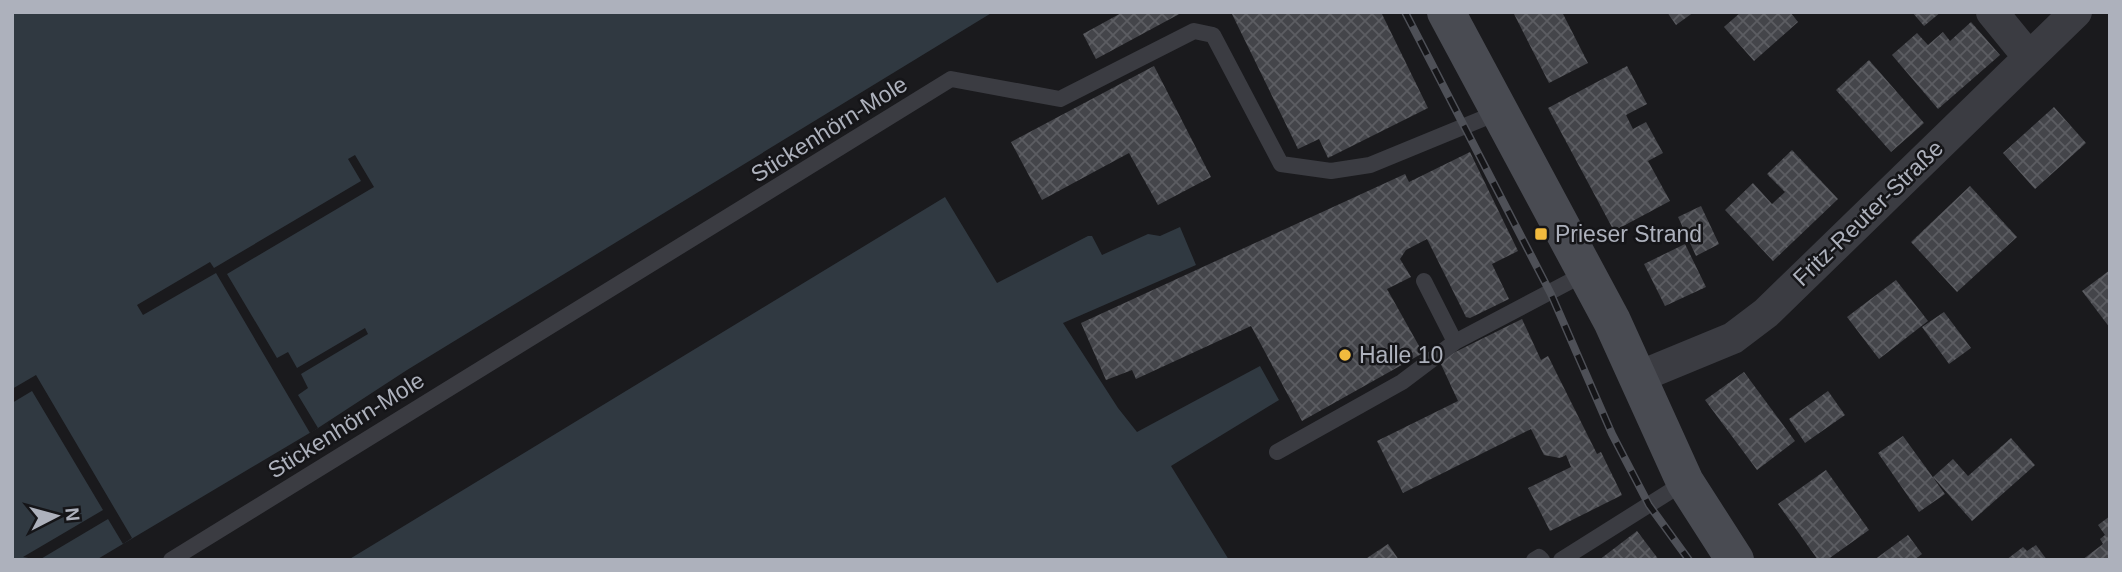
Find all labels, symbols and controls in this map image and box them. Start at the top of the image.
street label: Stickenhörn-Mole [746,71,912,187]
street label: Fritz-Reuter-Straße [1788,135,1948,291]
place label: Prieser Strand [1555,221,1702,247]
marker: Prieser Strand [1533,226,1549,242]
place label: Halle 10 [1359,342,1443,368]
marker: Halle 10 [1337,347,1353,363]
street label: Stickenhörn-Mole [263,367,429,483]
north arrow [21,481,91,551]
text: N [61,506,84,522]

